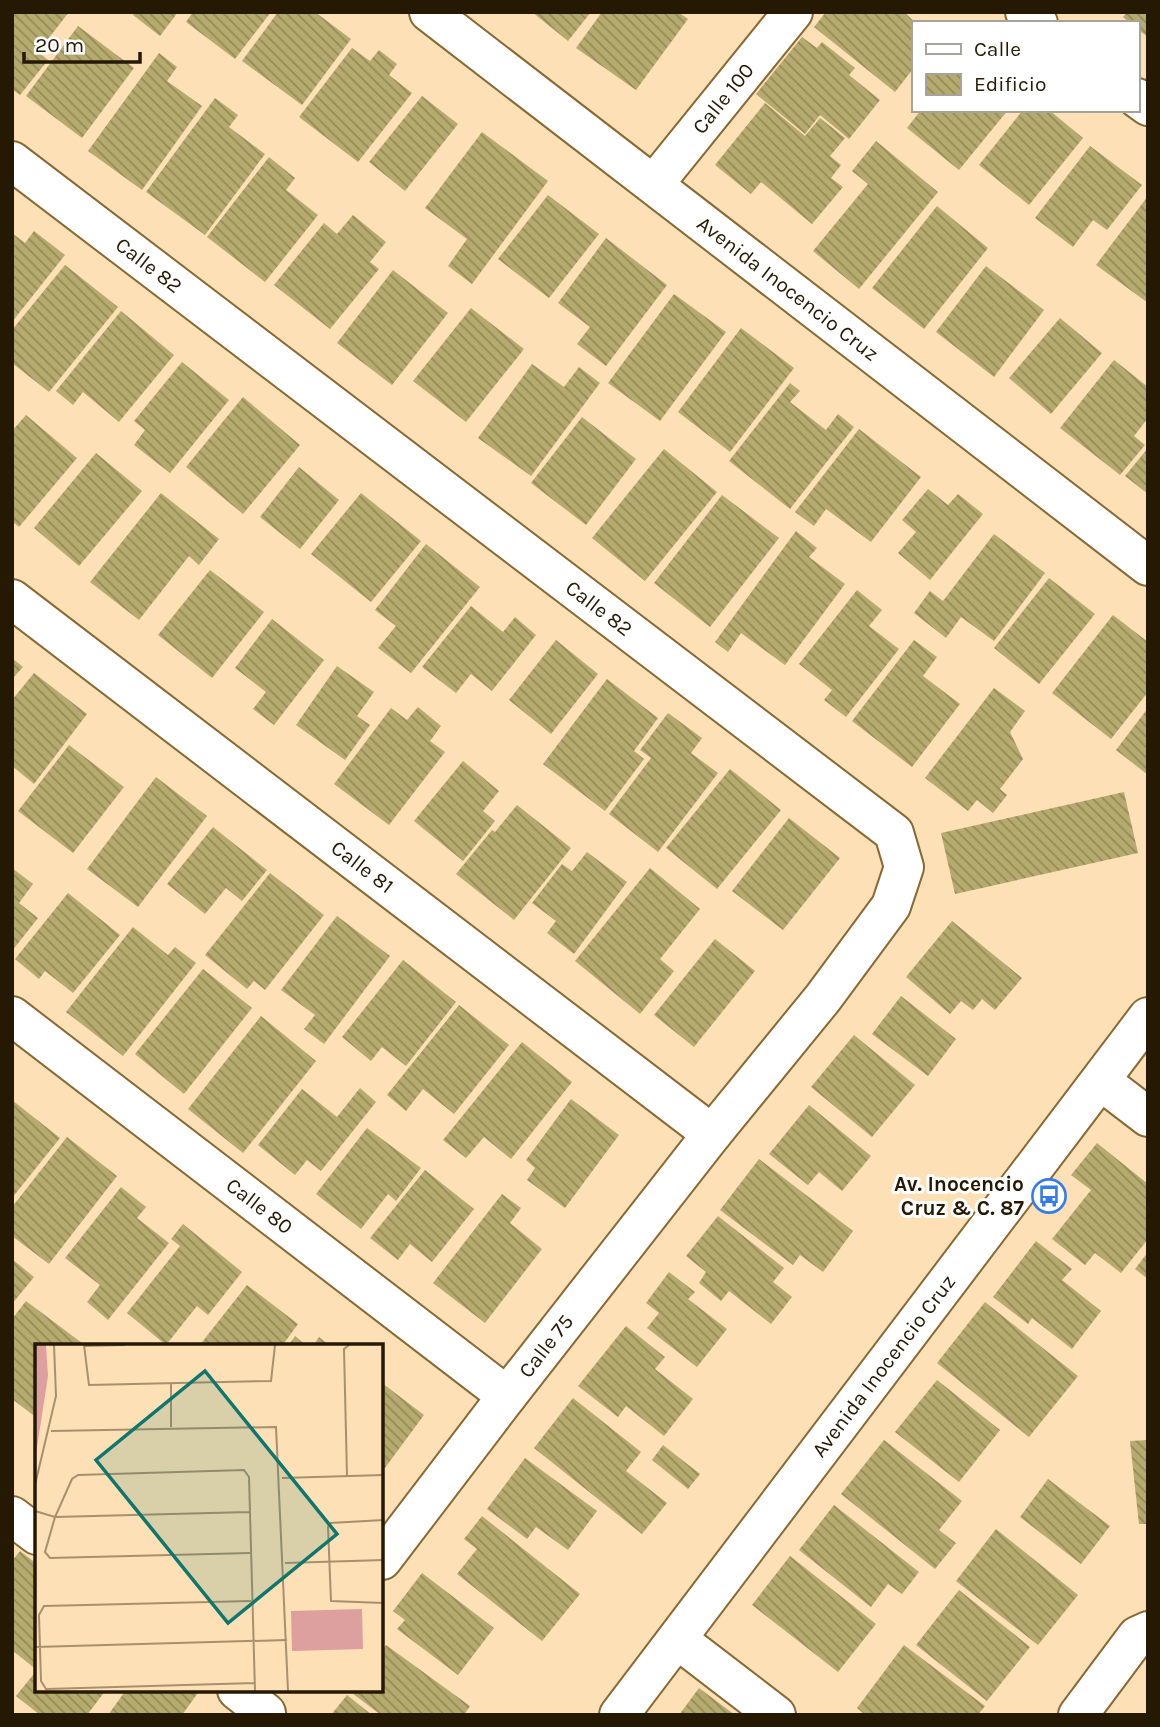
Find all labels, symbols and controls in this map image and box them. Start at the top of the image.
scale bar [24,21,140,65]
legend [912,21,1139,112]
text: 20 m [35,33,84,57]
text: Calle [974,37,1021,61]
street label: Calle 100 [687,58,759,139]
text: Edificio [974,72,1047,96]
street label: Avenida Inocencio Cruz [693,211,883,366]
street label: Calle 82 [111,232,187,298]
street label: Calle 82 [561,575,637,641]
street label: Calle 81 [327,835,398,898]
place label: Av. Inocencio Cruz & C. 87 [894,1172,1025,1220]
street label: Calle 80 [221,1173,297,1239]
bus stop icon: Av. Inocencio Cruz & C. 87 [1030,1177,1068,1215]
street label: Avenida Inocencio Cruz [807,1270,960,1462]
street label: Calle 75 [514,1310,578,1382]
inset map [35,1344,383,1692]

